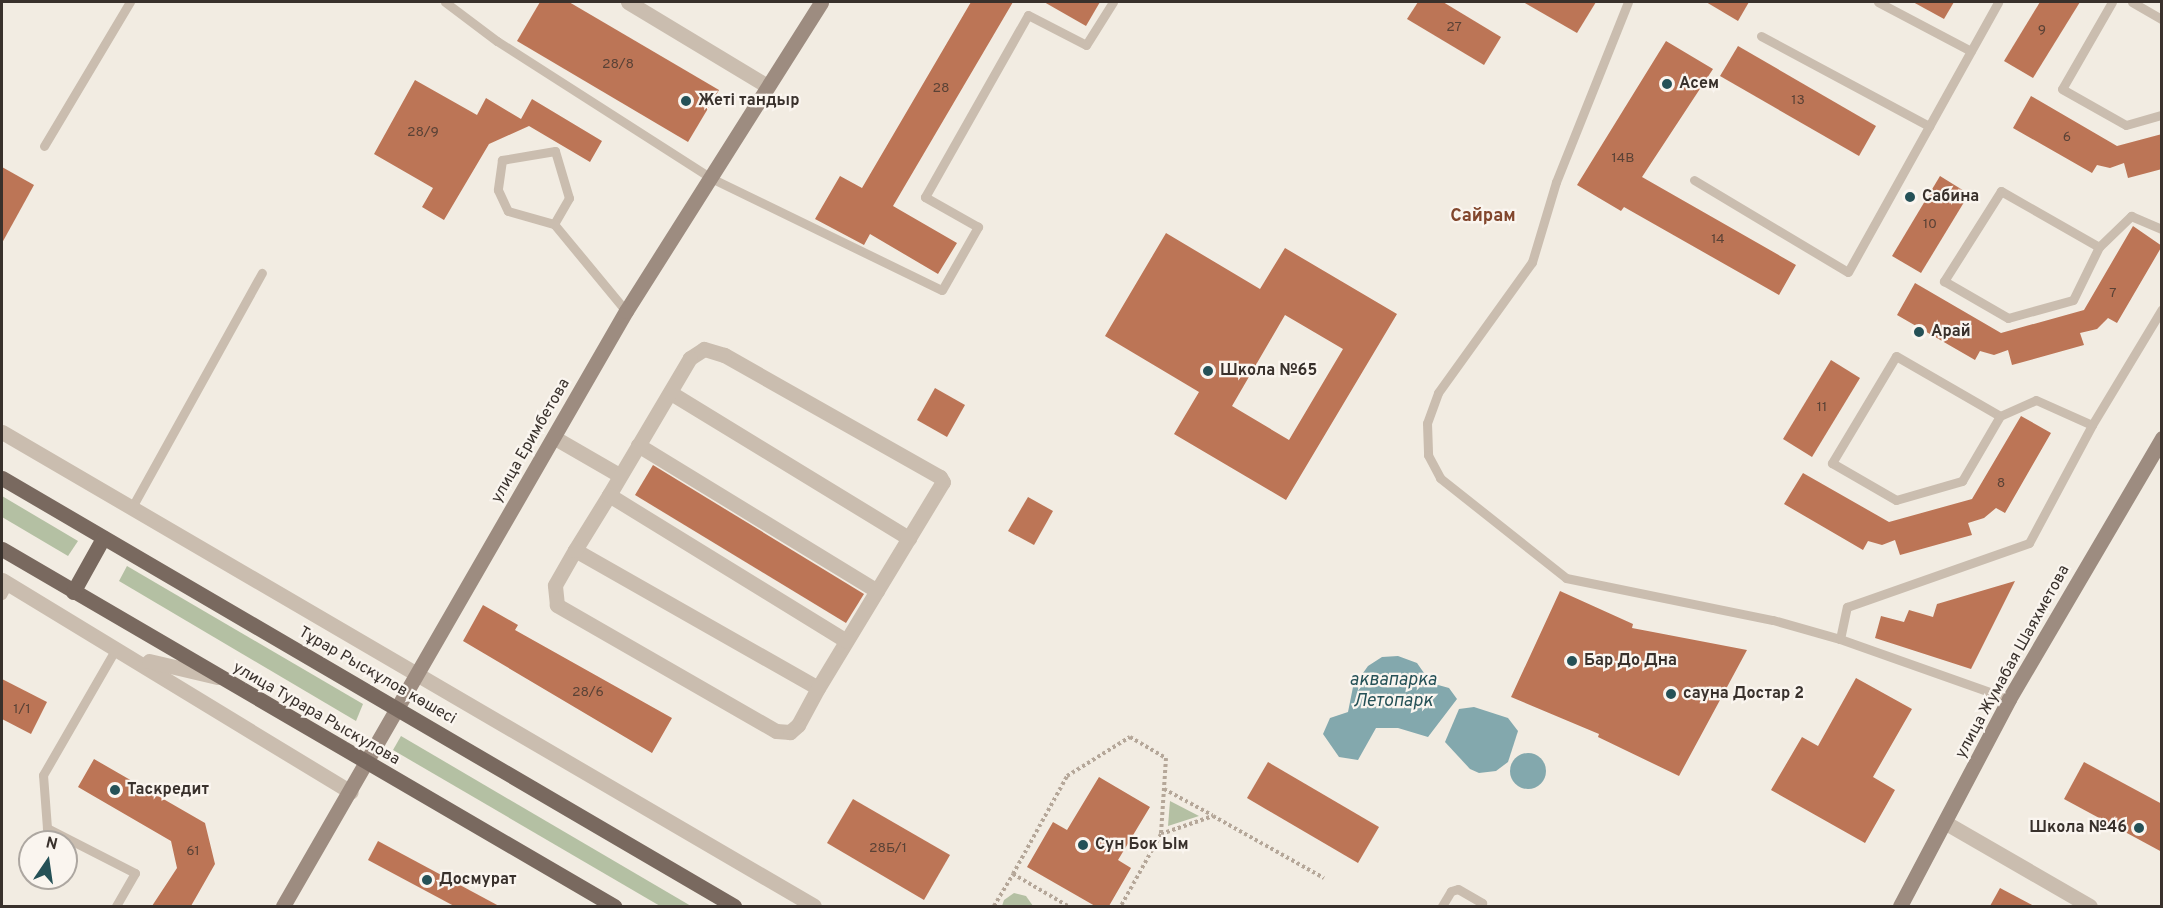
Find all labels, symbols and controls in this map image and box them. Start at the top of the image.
house number: 27 [1446,20,1462,36]
house number: 9 [2038,23,2046,39]
house number: 28/8 [602,57,634,73]
place label: Асем [1679,74,1719,94]
marker: Асем [1660,77,1674,91]
house number: 28 [932,81,950,97]
place label: Жеті тандыр [698,91,800,111]
house number: 13 [1791,93,1805,109]
marker: Жеті тандыр [679,94,693,108]
house number: 28/9 [407,125,439,141]
house number: 6 [2063,130,2071,146]
house number: 14В [1612,151,1634,167]
place label: Сабина [1922,187,1979,207]
marker: Сабина [1903,190,1917,204]
district label: Сайрам [1450,206,1516,228]
house number: 10 [1923,217,1937,233]
house number: 14 [1711,232,1725,248]
house number: 7 [2109,286,2117,302]
place label: Арай [1931,322,1971,342]
marker: Арай [1912,325,1926,339]
place label: Школа №65 [1220,361,1317,381]
marker: Школа №65 [1201,364,1215,378]
street label: улица Еримбетова [488,375,574,507]
house number: 11 [1817,400,1827,416]
house number: 8 [1997,476,2005,492]
street label: улица Жумабая Шаяхметова [1952,562,2074,762]
street label: Тұрар Рыскұлов көшесі [295,623,459,729]
place label: Бар До Дна [1584,651,1677,671]
marker: Бар До Дна [1565,654,1579,668]
street label: улица Турара Рыскулова [229,658,403,770]
water label: аквапарка Летопарк [1349,671,1437,714]
place label: сауна Достар 2 [1683,684,1804,704]
house number: 28/6 [572,685,604,701]
marker: сауна Достар 2 [1664,687,1678,701]
house number: 1/1 [13,702,31,718]
place label: Таскредит [127,780,209,800]
marker: Таскредит [108,783,122,797]
place label: Школа №46 [2029,818,2127,838]
marker: Школа №46 [2132,821,2146,835]
north arrow [18,830,78,890]
text: N [44,833,59,855]
place label: Сун Бок Ым [1095,835,1189,855]
marker: Сун Бок Ым [1076,838,1090,852]
house number: 28Б/1 [869,841,907,857]
house number: 61 [186,844,200,860]
place label: Досмурат [439,870,516,890]
marker: Досмурат [420,873,434,887]

